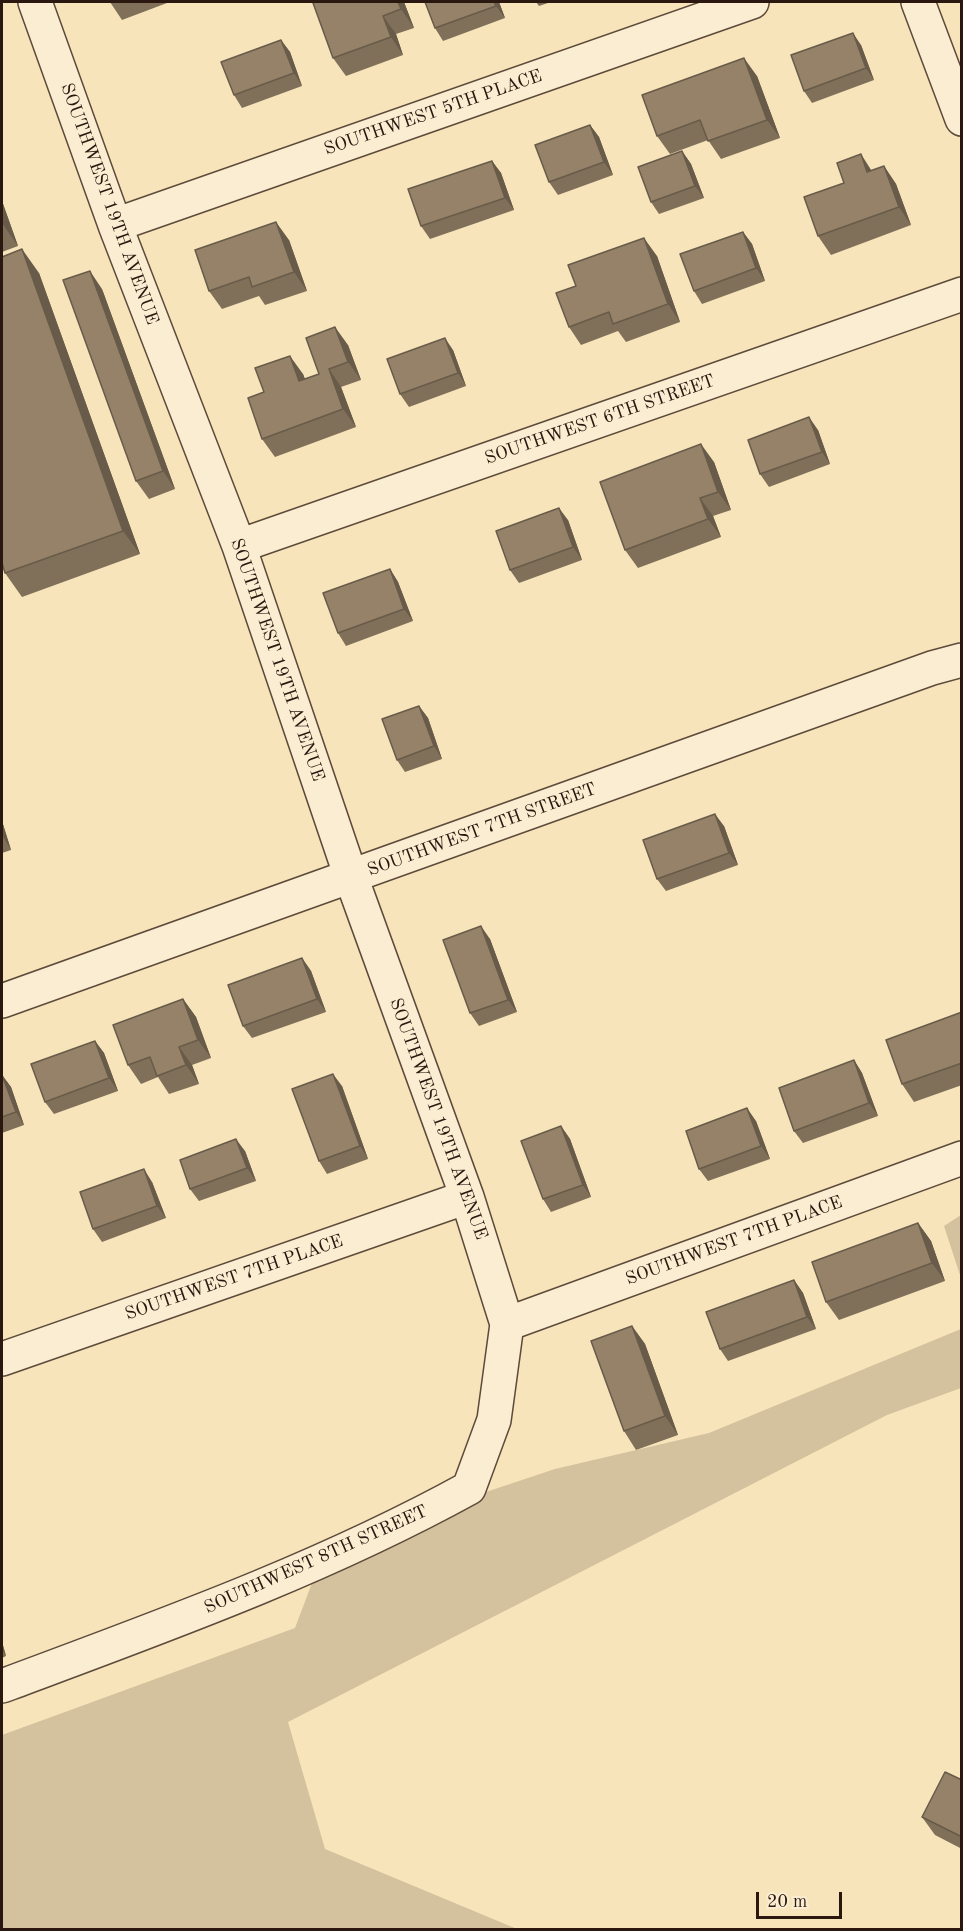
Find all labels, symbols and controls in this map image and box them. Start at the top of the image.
street label: SOUTHWEST 5TH PLACE [321,65,545,161]
street label: SOUTHWEST 19TH AVENUE [55,80,163,328]
street label: SOUTHWEST 6TH STREET [482,370,718,470]
street label: SOUTHWEST 19TH AVENUE [225,536,329,784]
street label: SOUTHWEST 7TH STREET [365,778,599,882]
street label: SOUTHWEST 19TH AVENUE [384,995,492,1243]
street label: SOUTHWEST 7TH PLACE [623,1192,845,1290]
street label: SOUTHWEST 7TH PLACE [122,1230,346,1326]
street label: SOUTHWEST 8TH STREET [201,1501,431,1619]
scale bar [759,1880,844,1918]
text: 20 m [767,1893,807,1911]

